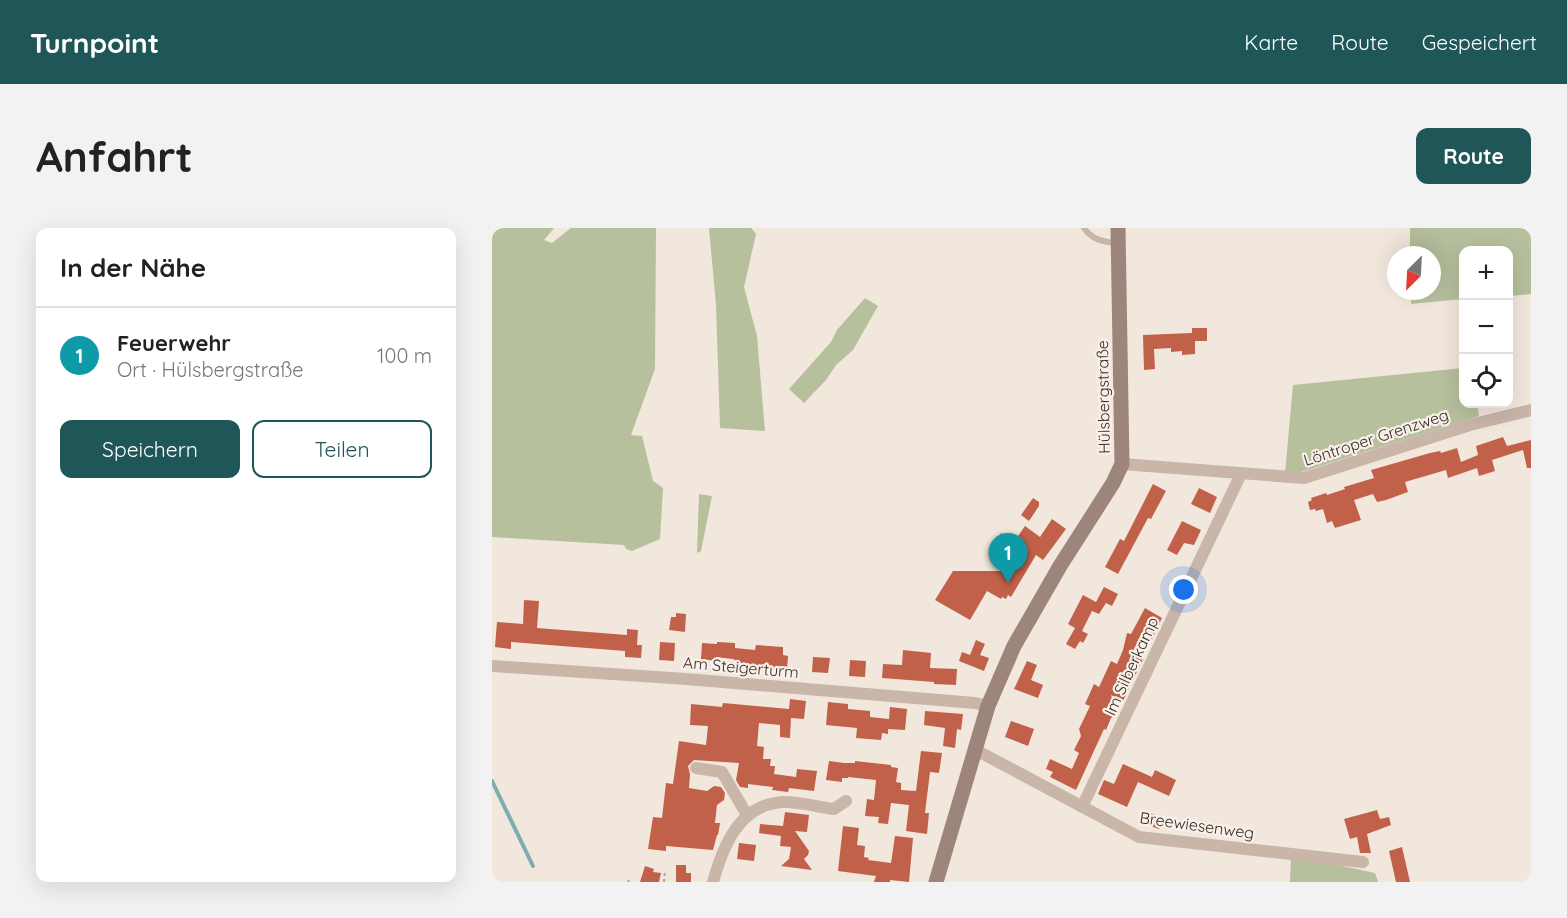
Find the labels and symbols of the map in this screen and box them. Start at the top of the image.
north arrow [1387,246,1441,300]
street label: Hülsbergstraße [1092,340,1114,454]
street label: Löntroper Grenzweg [1301,404,1451,470]
pin: 1 [988,534,1028,583]
your location [1169,575,1198,604]
street label: Im Silberkamp [1099,614,1163,718]
street label: Am Steigerturm [682,652,800,682]
street label: Breewiesenweg [1138,807,1256,843]

